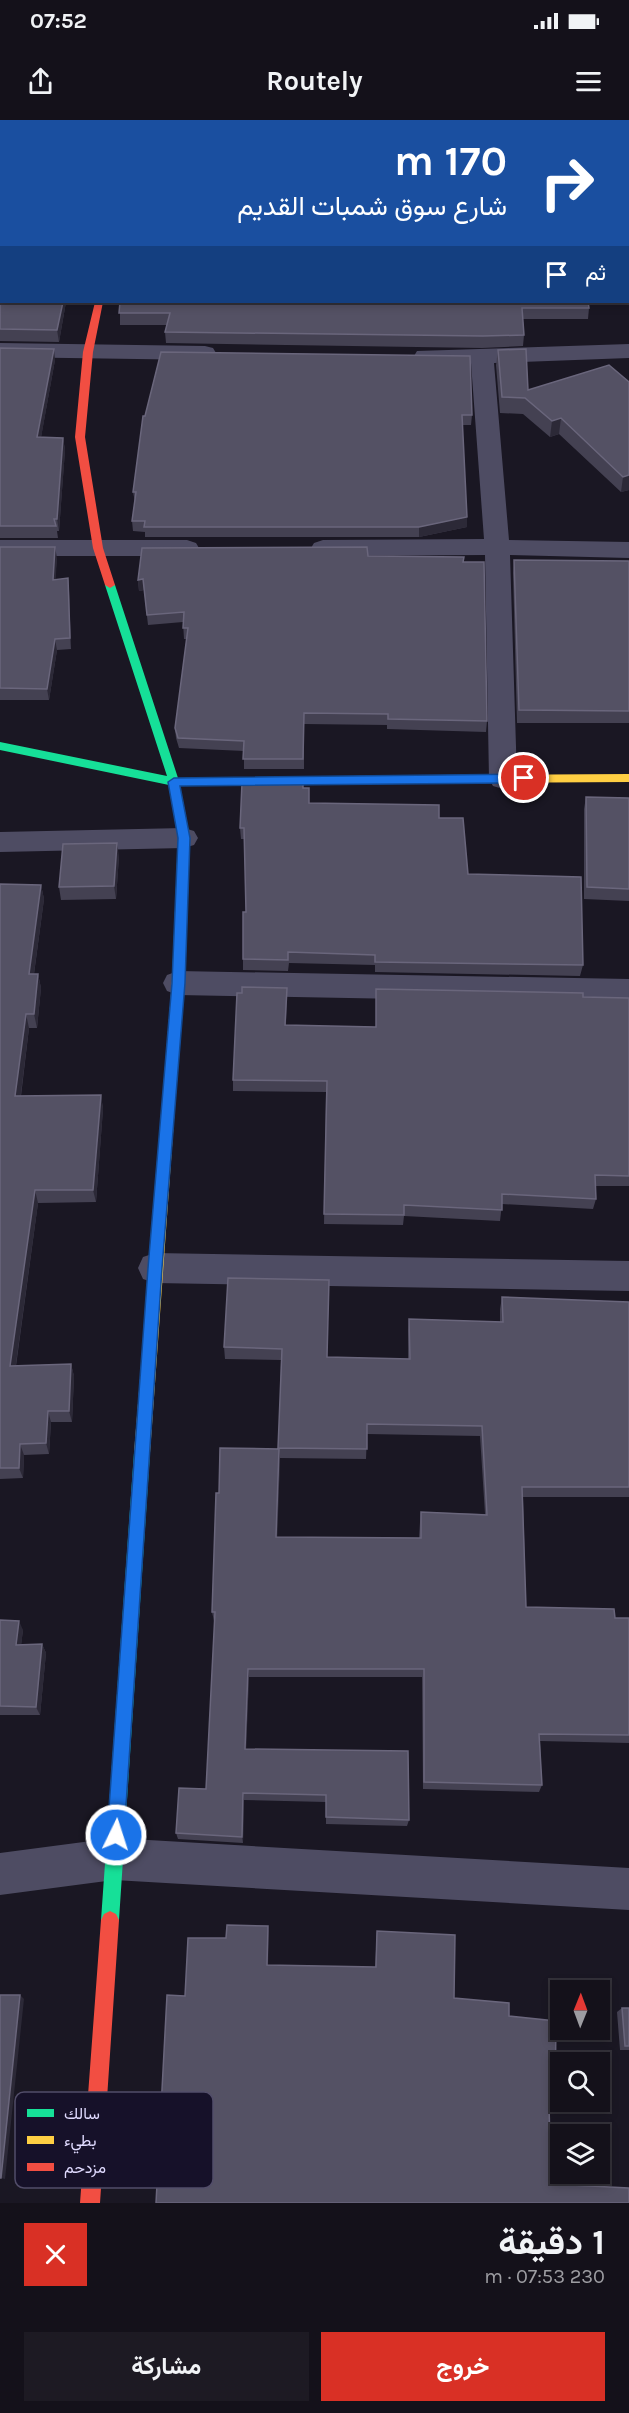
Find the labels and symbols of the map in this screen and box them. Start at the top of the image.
pin [498,752,549,803]
position arrow [84,1803,148,1867]
north arrow [550,1980,610,2040]
legend [15,2092,213,2188]
text: سالك [64,2104,100,2123]
text: بطيء [64,2131,96,2154]
text: مزدحم [64,2158,106,2178]

